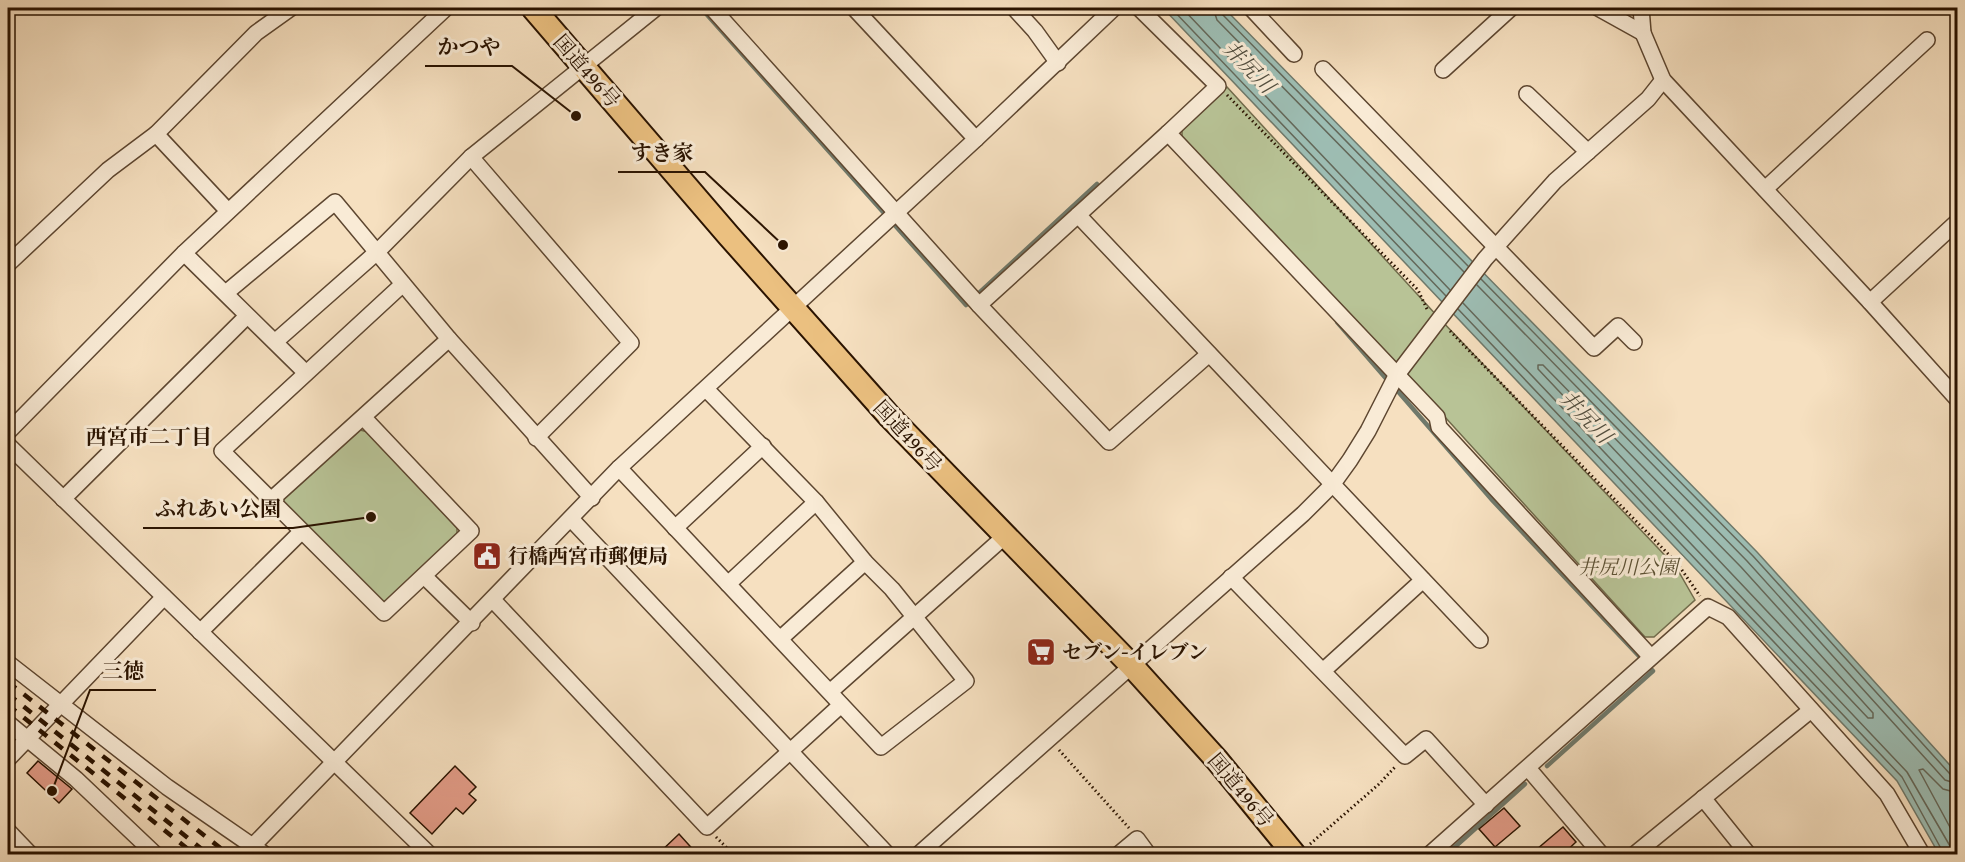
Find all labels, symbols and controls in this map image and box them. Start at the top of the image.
callout: かつや [425,27,512,66]
street label: 国道496号 [547,28,627,114]
text: かつや [438,31,501,62]
water label: 井尻川 [1216,33,1284,102]
callout: すき家 [618,133,705,172]
text: すき家 [631,137,694,168]
water label: 井尻川 [1553,383,1621,452]
street label: 国道496号 [867,393,949,478]
district label: 西宮市二丁目 [86,421,212,452]
callout: ふれあい公園 [143,489,293,528]
text: ふれあい公園 [155,493,281,524]
public building icon: 行橋西宮市郵便局 [471,540,503,572]
place label: 行橋西宮市郵便局 [508,541,668,570]
park label: 井尻川公園 [1578,552,1681,581]
supermarket icon: セブン-イレブン [1025,636,1057,668]
place label: セブン-イレブン [1062,637,1208,666]
callout: 三徳 [90,651,156,690]
text: 三徳 [102,655,144,686]
street label: 国道496号 [1202,746,1281,833]

